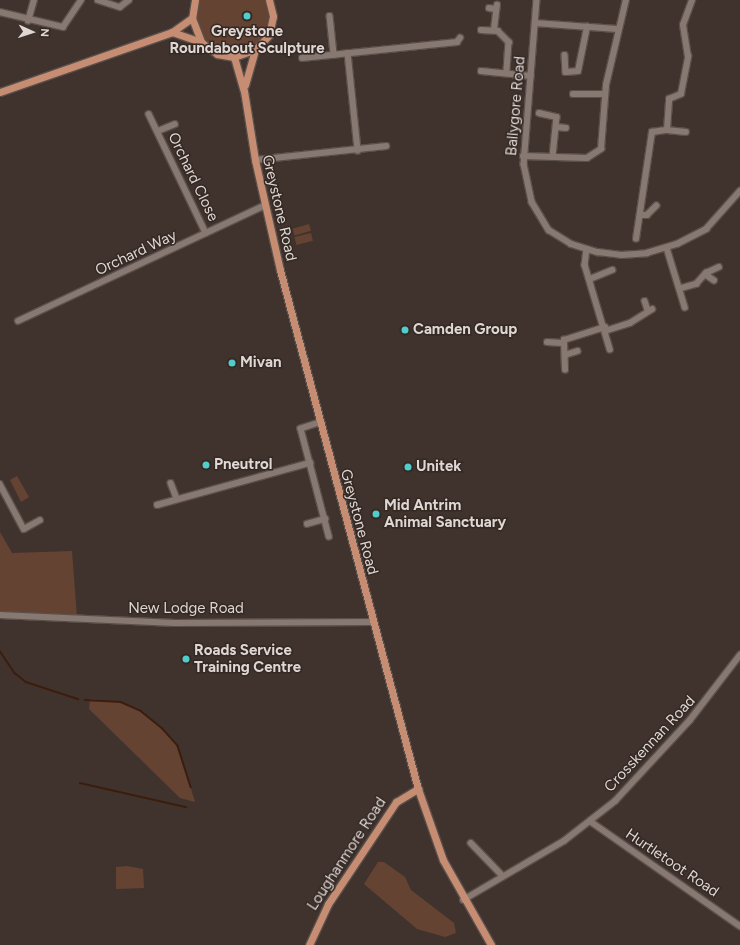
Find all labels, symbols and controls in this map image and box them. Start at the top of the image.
marker: Greystone Roundabout Sculpture [242,11,252,21]
north arrow [12,12,52,52]
place label: Greystone Roundabout Sculpture [169,22,325,57]
text: N [38,28,51,37]
street label: Ballygore Road [503,55,529,157]
street label: Orchard Close [164,130,222,224]
street label: Greystone Road [258,153,300,263]
street label: Orchard Way [92,226,180,280]
place label: Camden Group [413,321,517,339]
marker: Camden Group [400,325,410,335]
place label: Mivan [240,354,281,372]
marker: Mivan [227,358,237,368]
place label: Pneutrol [214,456,272,474]
place label: Unitek [416,458,461,476]
marker: Pneutrol [201,460,211,470]
marker: Unitek [403,462,413,472]
street label: Greystone Road [336,467,382,577]
place label: Mid Antrim Animal Sanctuary [384,496,506,531]
marker: Mid Antrim Animal Sanctuary [371,509,381,519]
street label: New Lodge Road [128,600,244,618]
place label: Roads Service Training Centre [194,641,301,676]
marker: Roads Service Training Centre [181,654,191,664]
street label: Crosskennan Road [601,692,699,796]
street label: Loughanmore Road [304,794,390,914]
street label: Hurtletoot Road [622,825,722,901]

